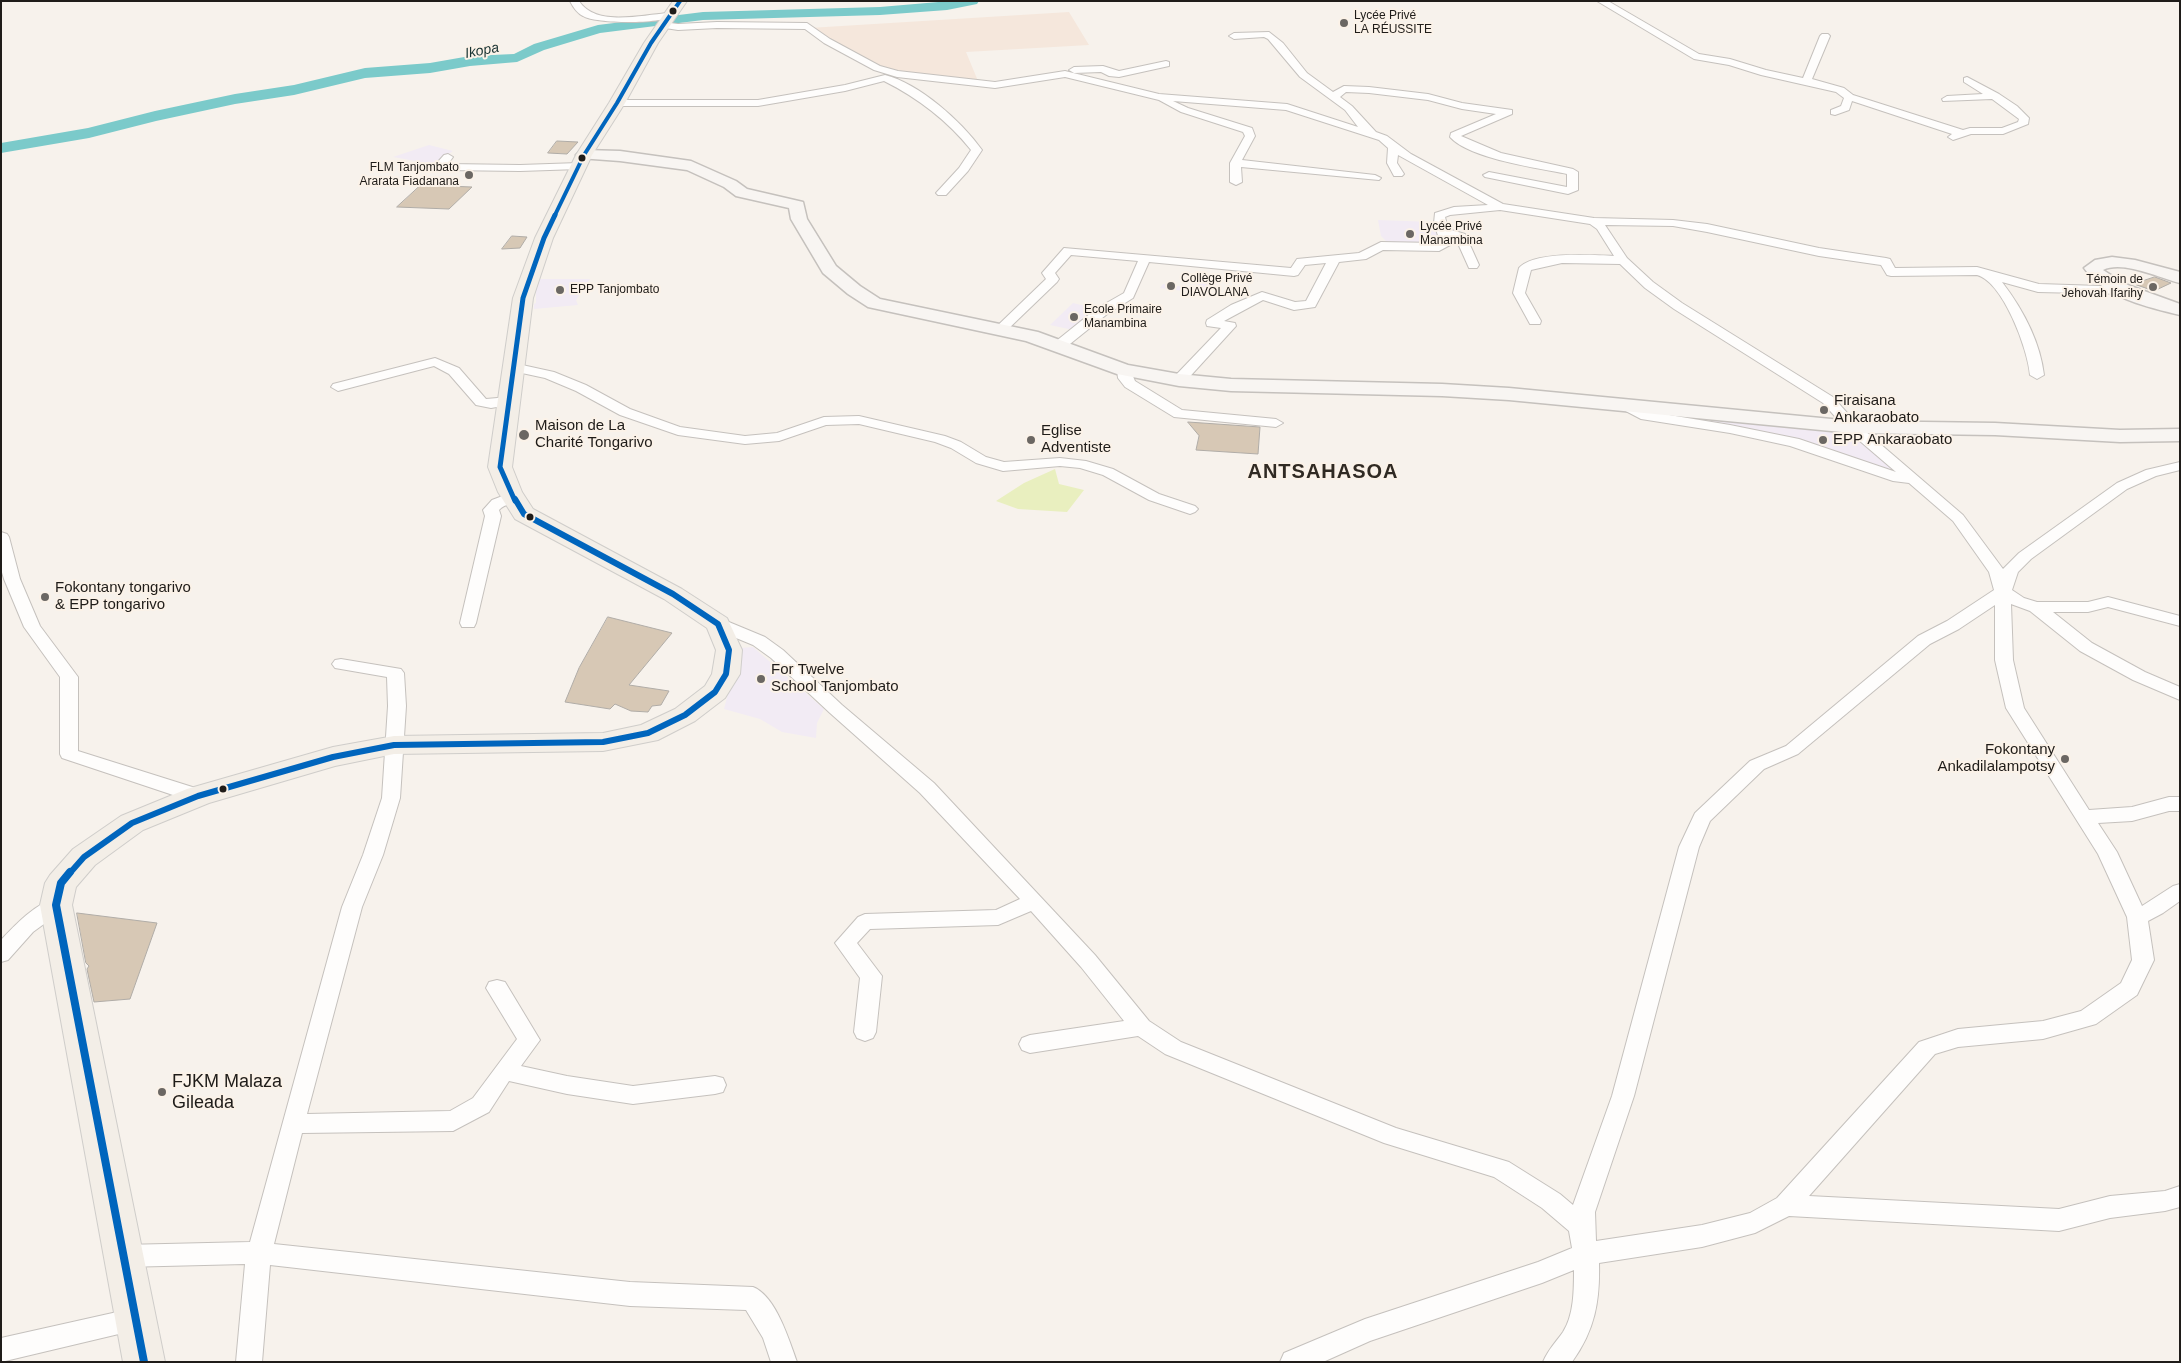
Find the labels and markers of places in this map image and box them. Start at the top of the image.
unlabelled marker [668,6,678,16]
place label: Lycée Privé LA RÉUSSITE [1354,9,1432,37]
marker: Lycée Privé LA RÉUSSITE [1338,17,1350,29]
unlabelled marker [577,153,587,163]
place label: FLM Tanjombato Ararata Fiadanana [360,161,459,189]
marker: FLM Tanjombato Ararata Fiadanana [463,169,475,181]
place label: Lycée Privé Manambina [1420,220,1483,248]
marker: Lycée Privé Manambina [1404,228,1416,240]
place label: Collège Privé DIAVOLANA [1181,272,1252,300]
place label: Témoin de Jehovah Ifarihy [2062,273,2143,301]
marker: Collège Privé DIAVOLANA [1165,280,1177,292]
marker: Témoin de Jehovah Ifarihy [2147,281,2159,293]
place label: EPP Tanjombato [570,283,659,297]
marker: EPP Tanjombato [554,284,566,296]
place label: Ecole Primaire Manambina [1084,303,1162,331]
marker: Ecole Primaire Manambina [1068,311,1080,323]
place label: Firaisana Ankaraobato [1834,392,1919,427]
marker: Firaisana Ankaraobato [1818,404,1830,416]
place label: Maison de La Charité Tongarivo [535,417,653,452]
place label: Eglise Adventiste [1041,422,1111,457]
marker: Maison de La Charité Tongarivo [517,428,531,442]
place label: EPP Ankaraobato [1833,431,1952,449]
marker: Eglise Adventiste [1025,434,1037,446]
marker: EPP Ankaraobato [1817,434,1829,446]
unlabelled marker [525,512,535,522]
place label: Fokontany tongarivo & EPP tongarivo [55,579,191,614]
marker: Fokontany tongarivo & EPP tongarivo [39,591,51,603]
place label: For Twelve School Tanjombato [771,661,899,696]
marker: For Twelve School Tanjombato [755,673,767,685]
place label: Fokontany Ankadilalampotsy [1937,741,2055,776]
marker: Fokontany Ankadilalampotsy [2059,753,2071,765]
unlabelled marker [218,784,228,794]
place label: FJKM Malaza Gileada [172,1071,282,1114]
marker: FJKM Malaza Gileada [156,1086,168,1098]

